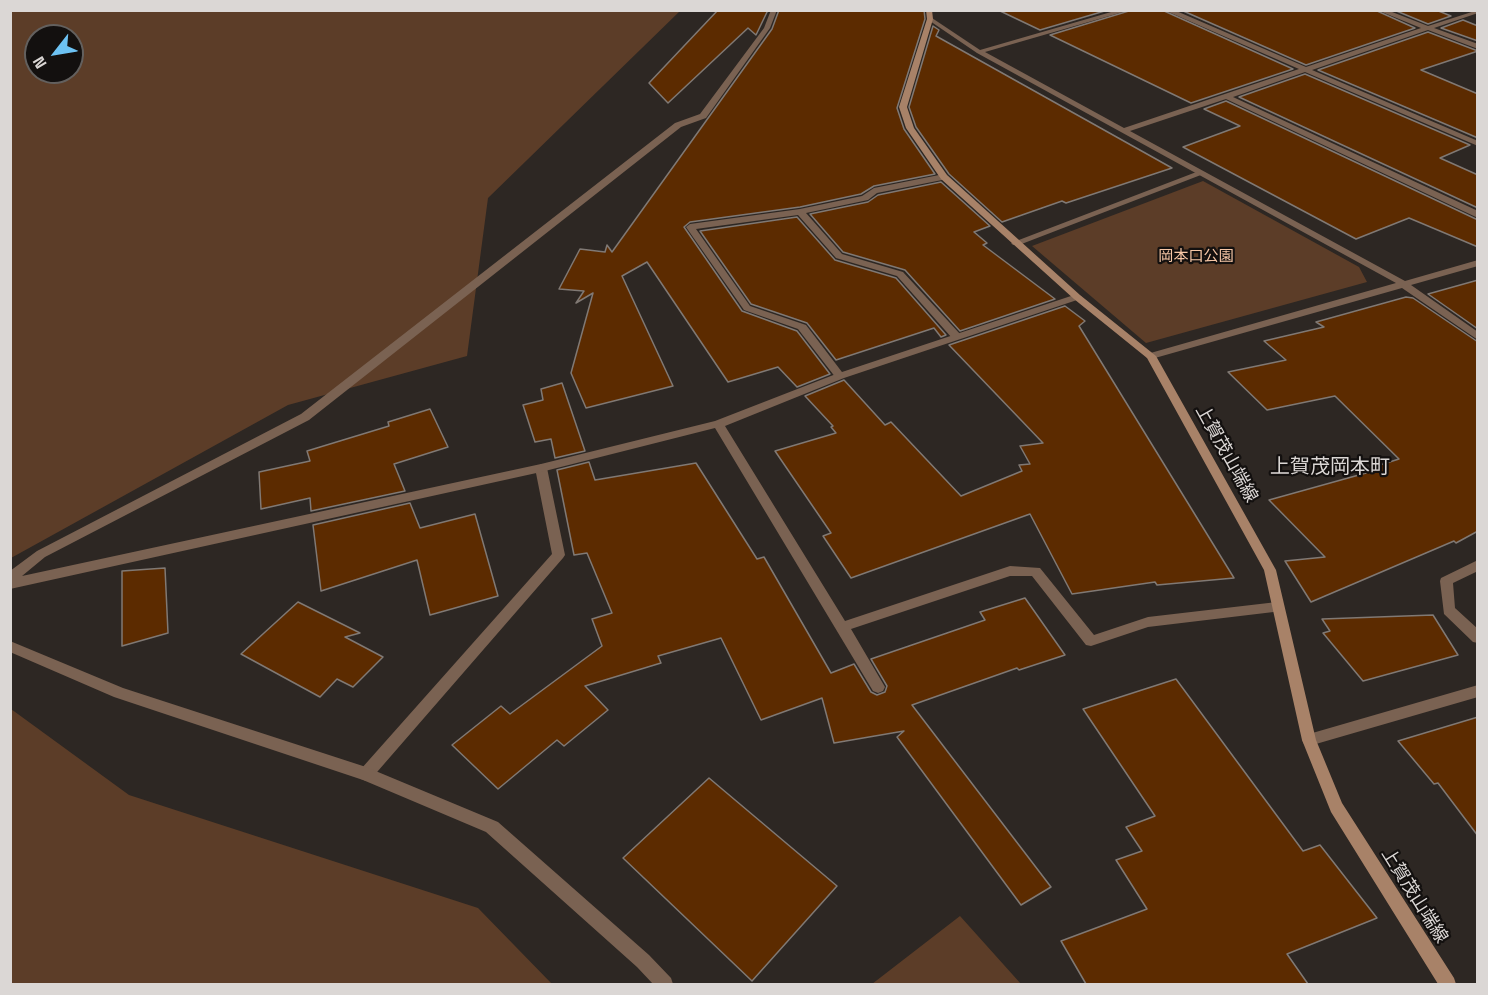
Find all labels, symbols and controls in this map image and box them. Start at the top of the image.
north arrow [24,24,84,84]
text: N [28,52,52,73]
park label: 岡本口公園 [1159,248,1233,266]
street label: 上賀茂山端線 [1190,402,1262,506]
district label: 上賀茂岡本町 [1270,456,1390,480]
street label: 上賀茂山端線 [1376,844,1452,948]

